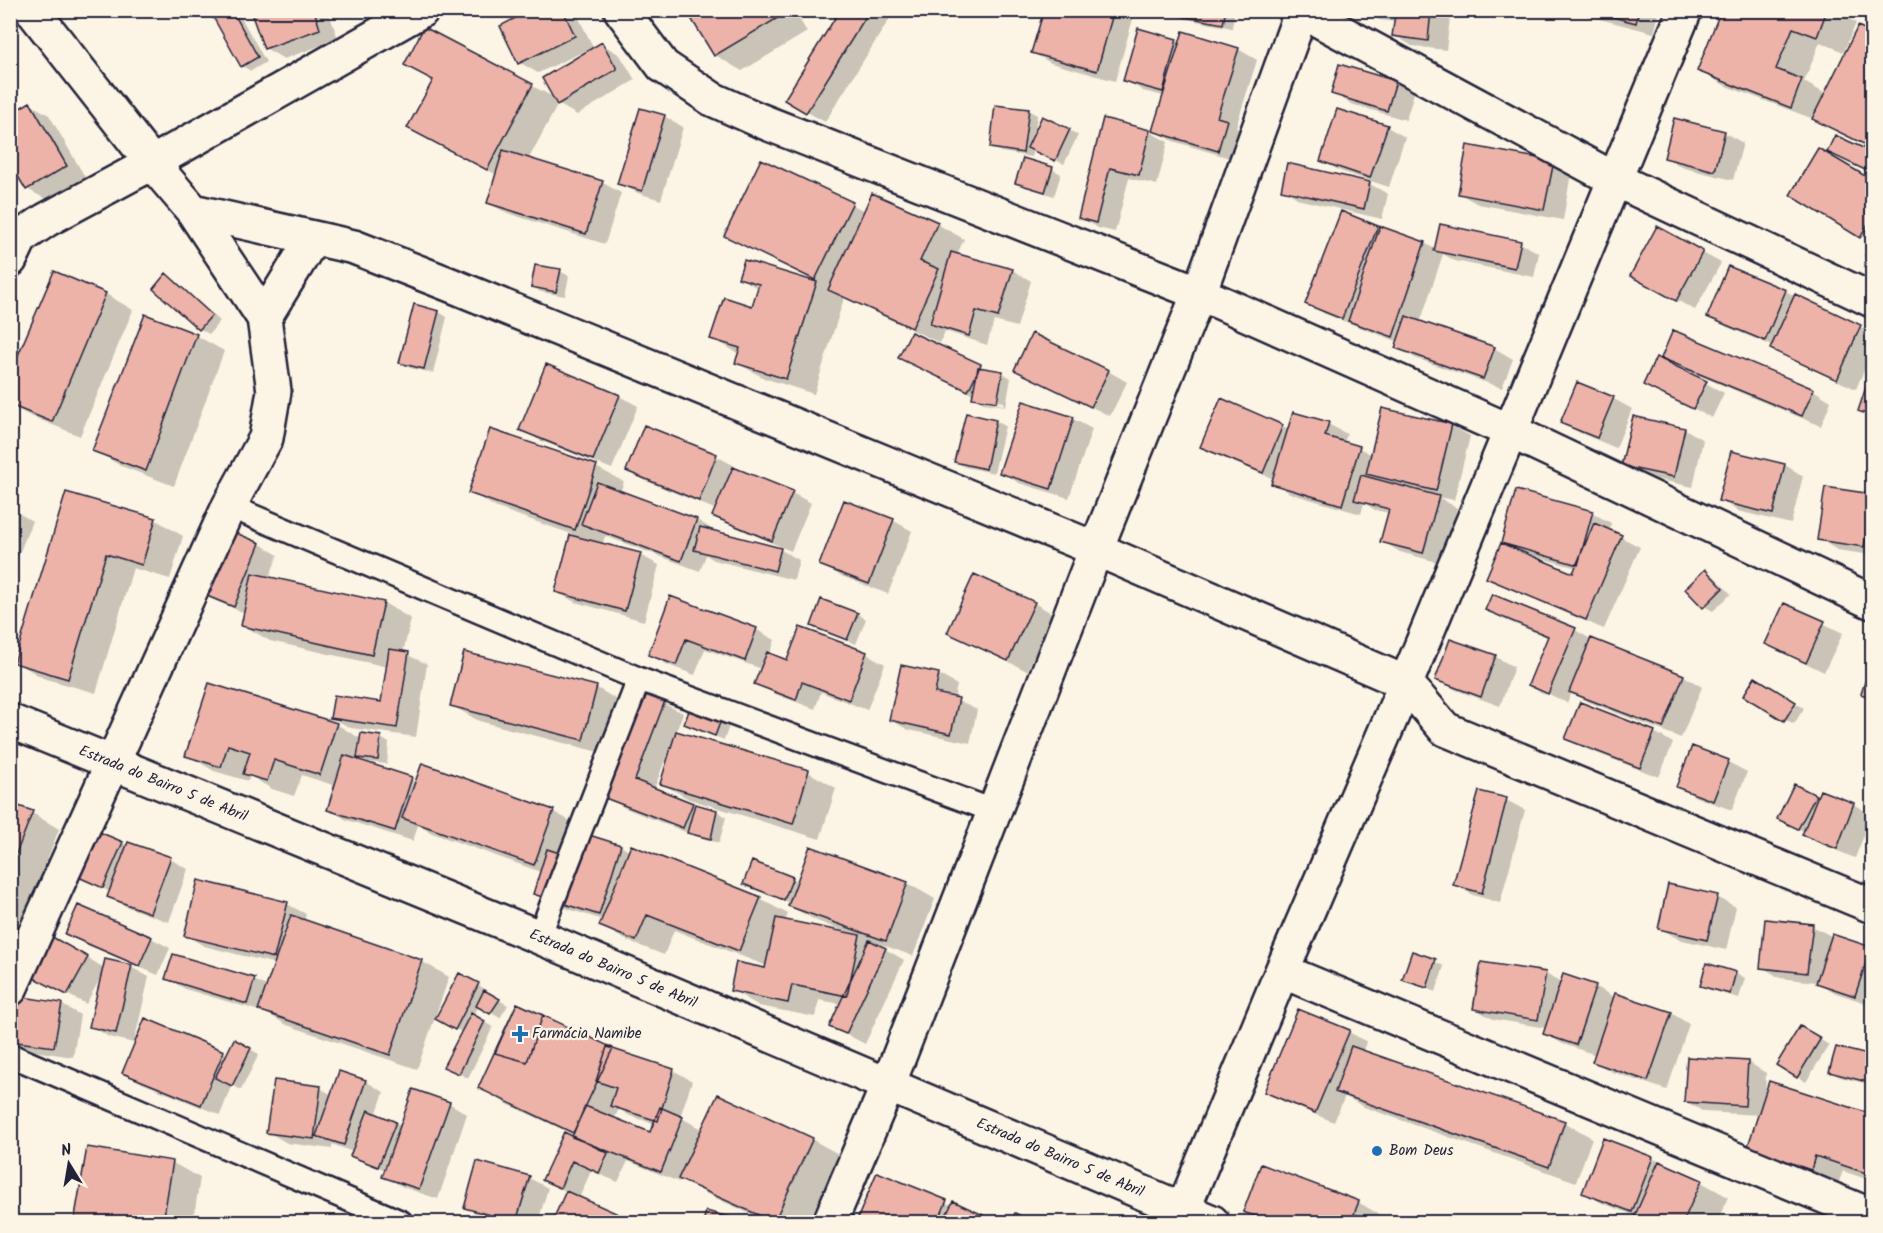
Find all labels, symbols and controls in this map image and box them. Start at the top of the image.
street label: Estrada do Bairro 5 de Abril [75,739,251,829]
street label: Estrada do Bairro 5 de Abril [525,923,701,1015]
place label: Farmácia Namibe [532,1022,642,1046]
marker: Farmácia Namibe [513,1027,527,1041]
street label: Estrada do Bairro 5 de Abril [972,1112,1148,1204]
north arrow [39,1134,99,1194]
text: N [59,1138,74,1164]
place label: Bom Deus [1389,1139,1454,1163]
marker: Bom Deus [1370,1144,1384,1158]

